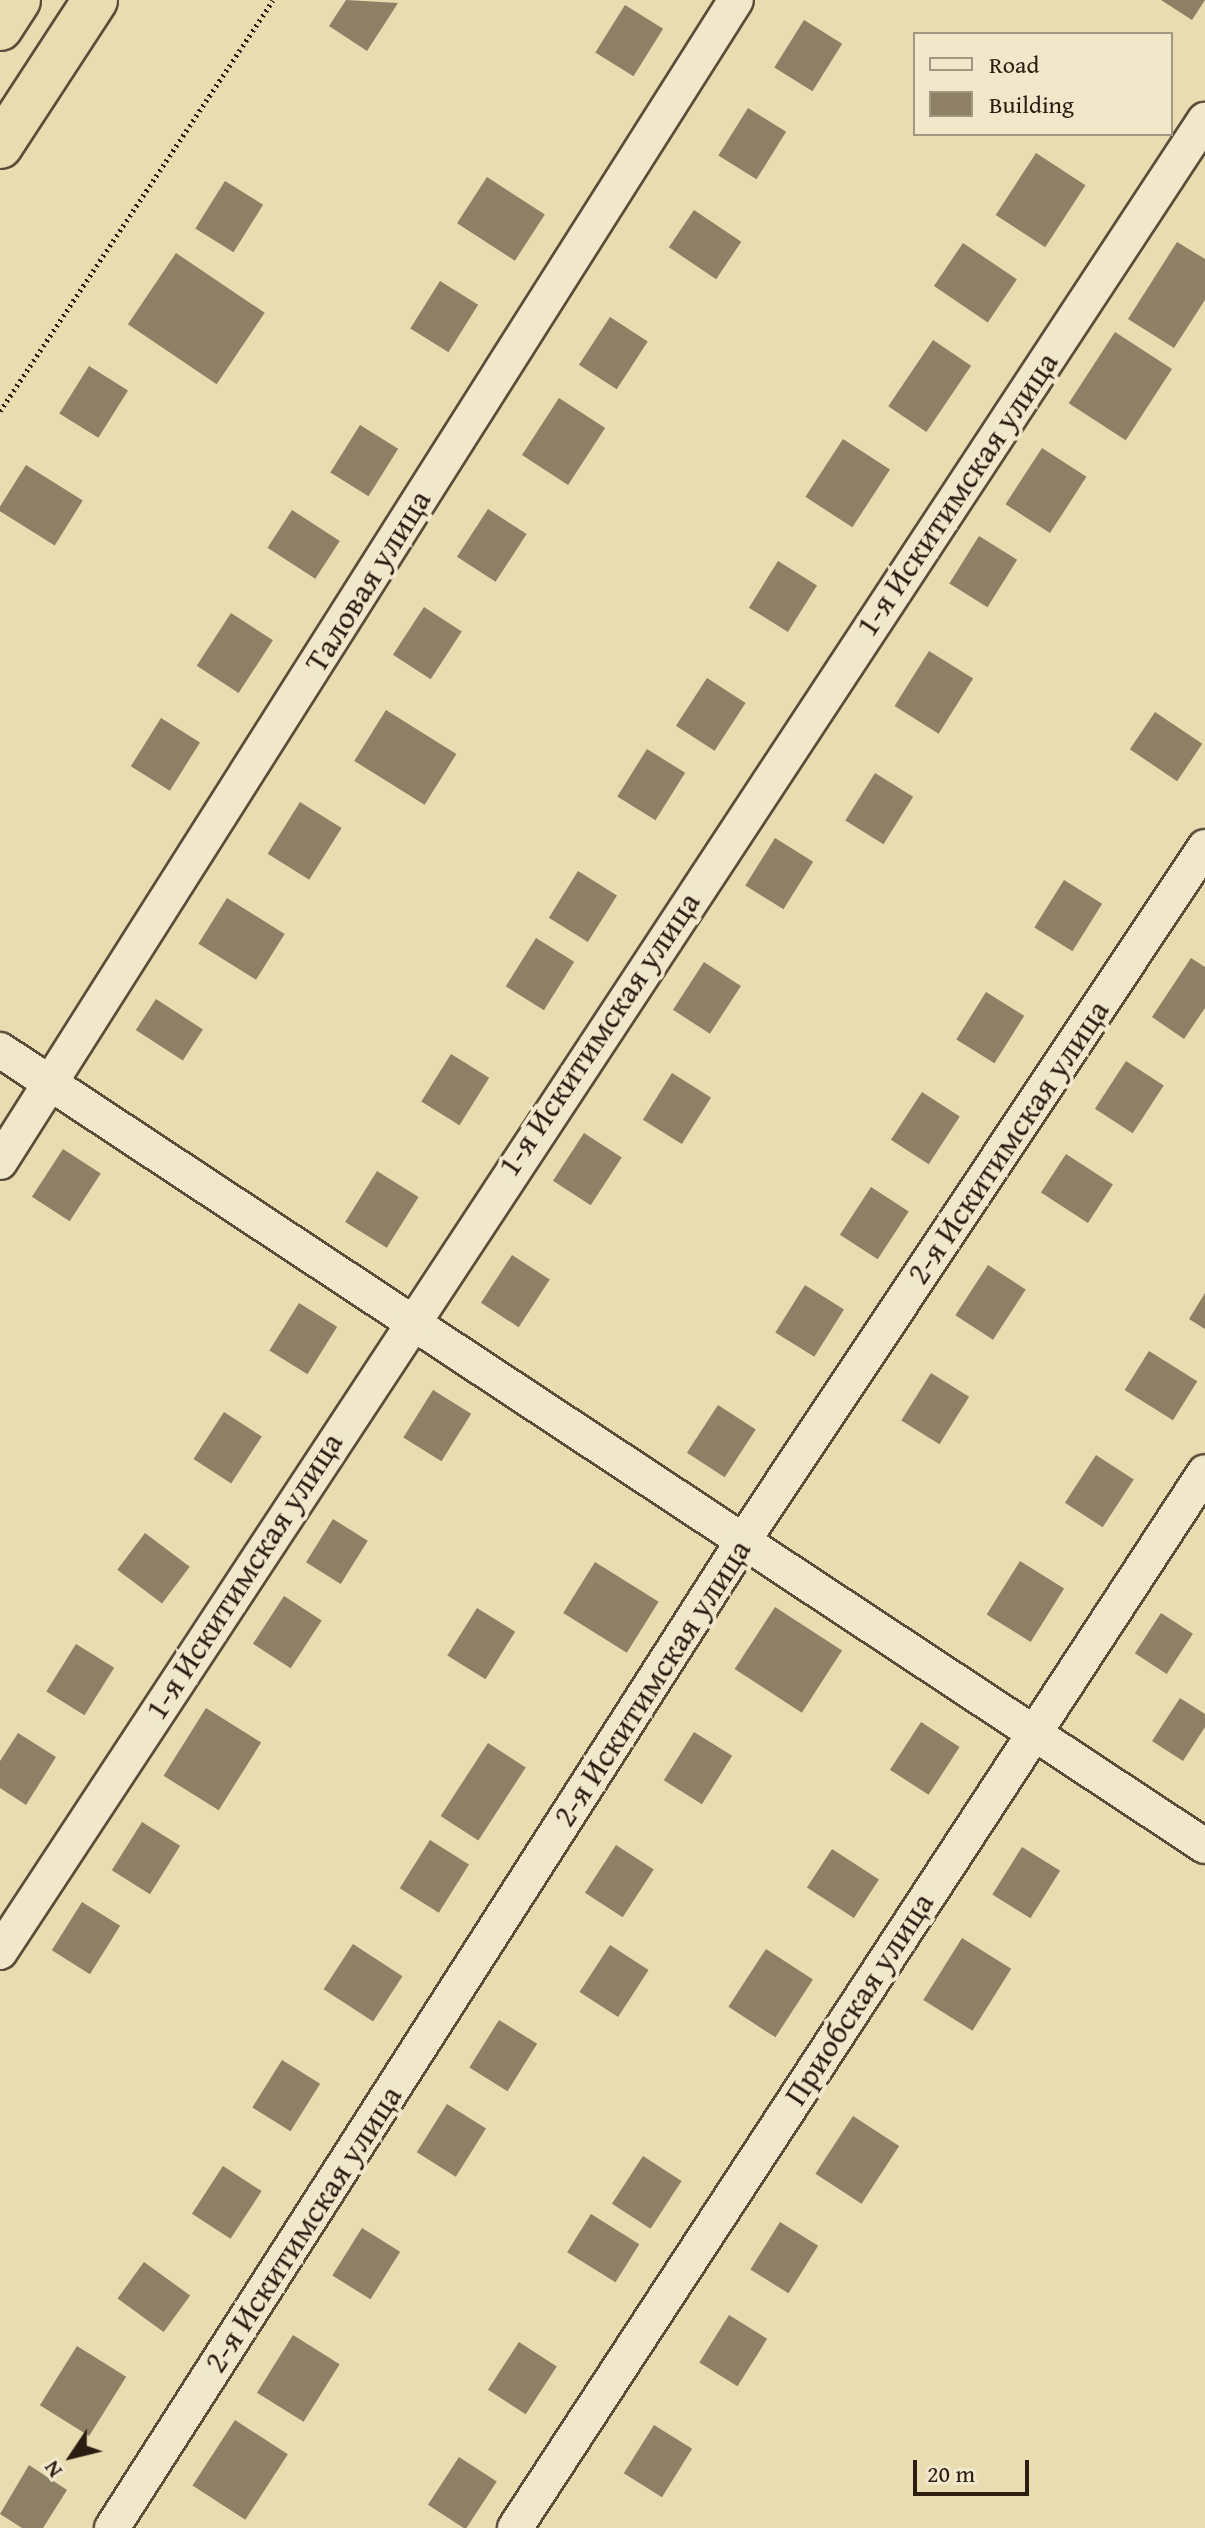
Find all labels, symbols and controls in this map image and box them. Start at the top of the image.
legend [913,32,1173,136]
text: Road [989,47,1039,82]
text: Building [989,87,1074,122]
street label: 1-я Искитимская улица [848,345,1066,643]
street label: Таловая улица [297,483,439,679]
street label: 1-я Искитимская улица [490,885,708,1183]
street label: 2-я Искитимская улица [899,993,1117,1291]
street label: 1-я Искитимская улица [137,1425,351,1727]
street label: 2-я Искитимская улица [545,1532,759,1834]
street label: Приобская улица [776,1886,942,2112]
street label: 2-я Искитимская улица [196,2078,410,2380]
north arrow [32,2416,112,2496]
scale bar [917,2444,1033,2494]
text: N [35,2455,70,2485]
text: 20 m [927,2456,975,2491]

